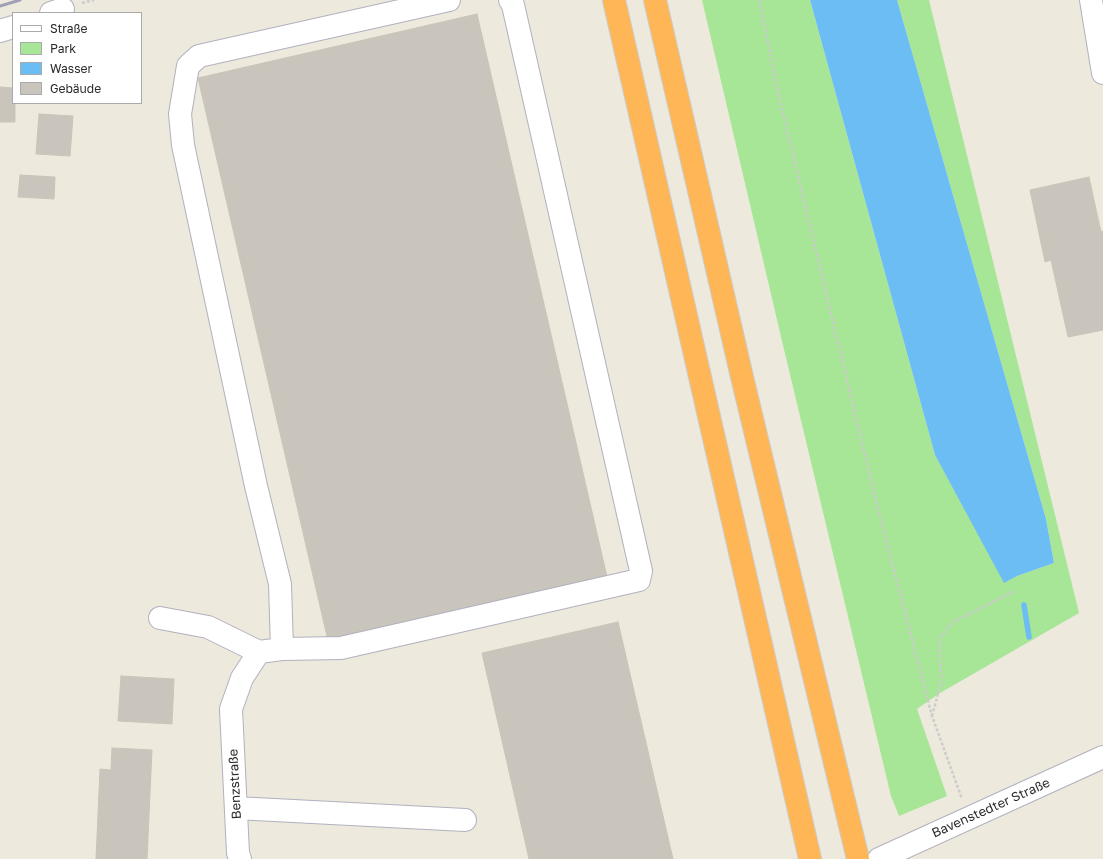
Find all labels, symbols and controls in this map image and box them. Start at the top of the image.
legend [12,12,142,104]
text: Straße [50,21,88,36]
text: Park [50,41,76,56]
text: Wasser [50,61,92,76]
text: Gebäude [50,81,101,96]
street label: Benzstraße [225,748,245,820]
street label: Bavenstedter Straße [930,775,1052,841]

